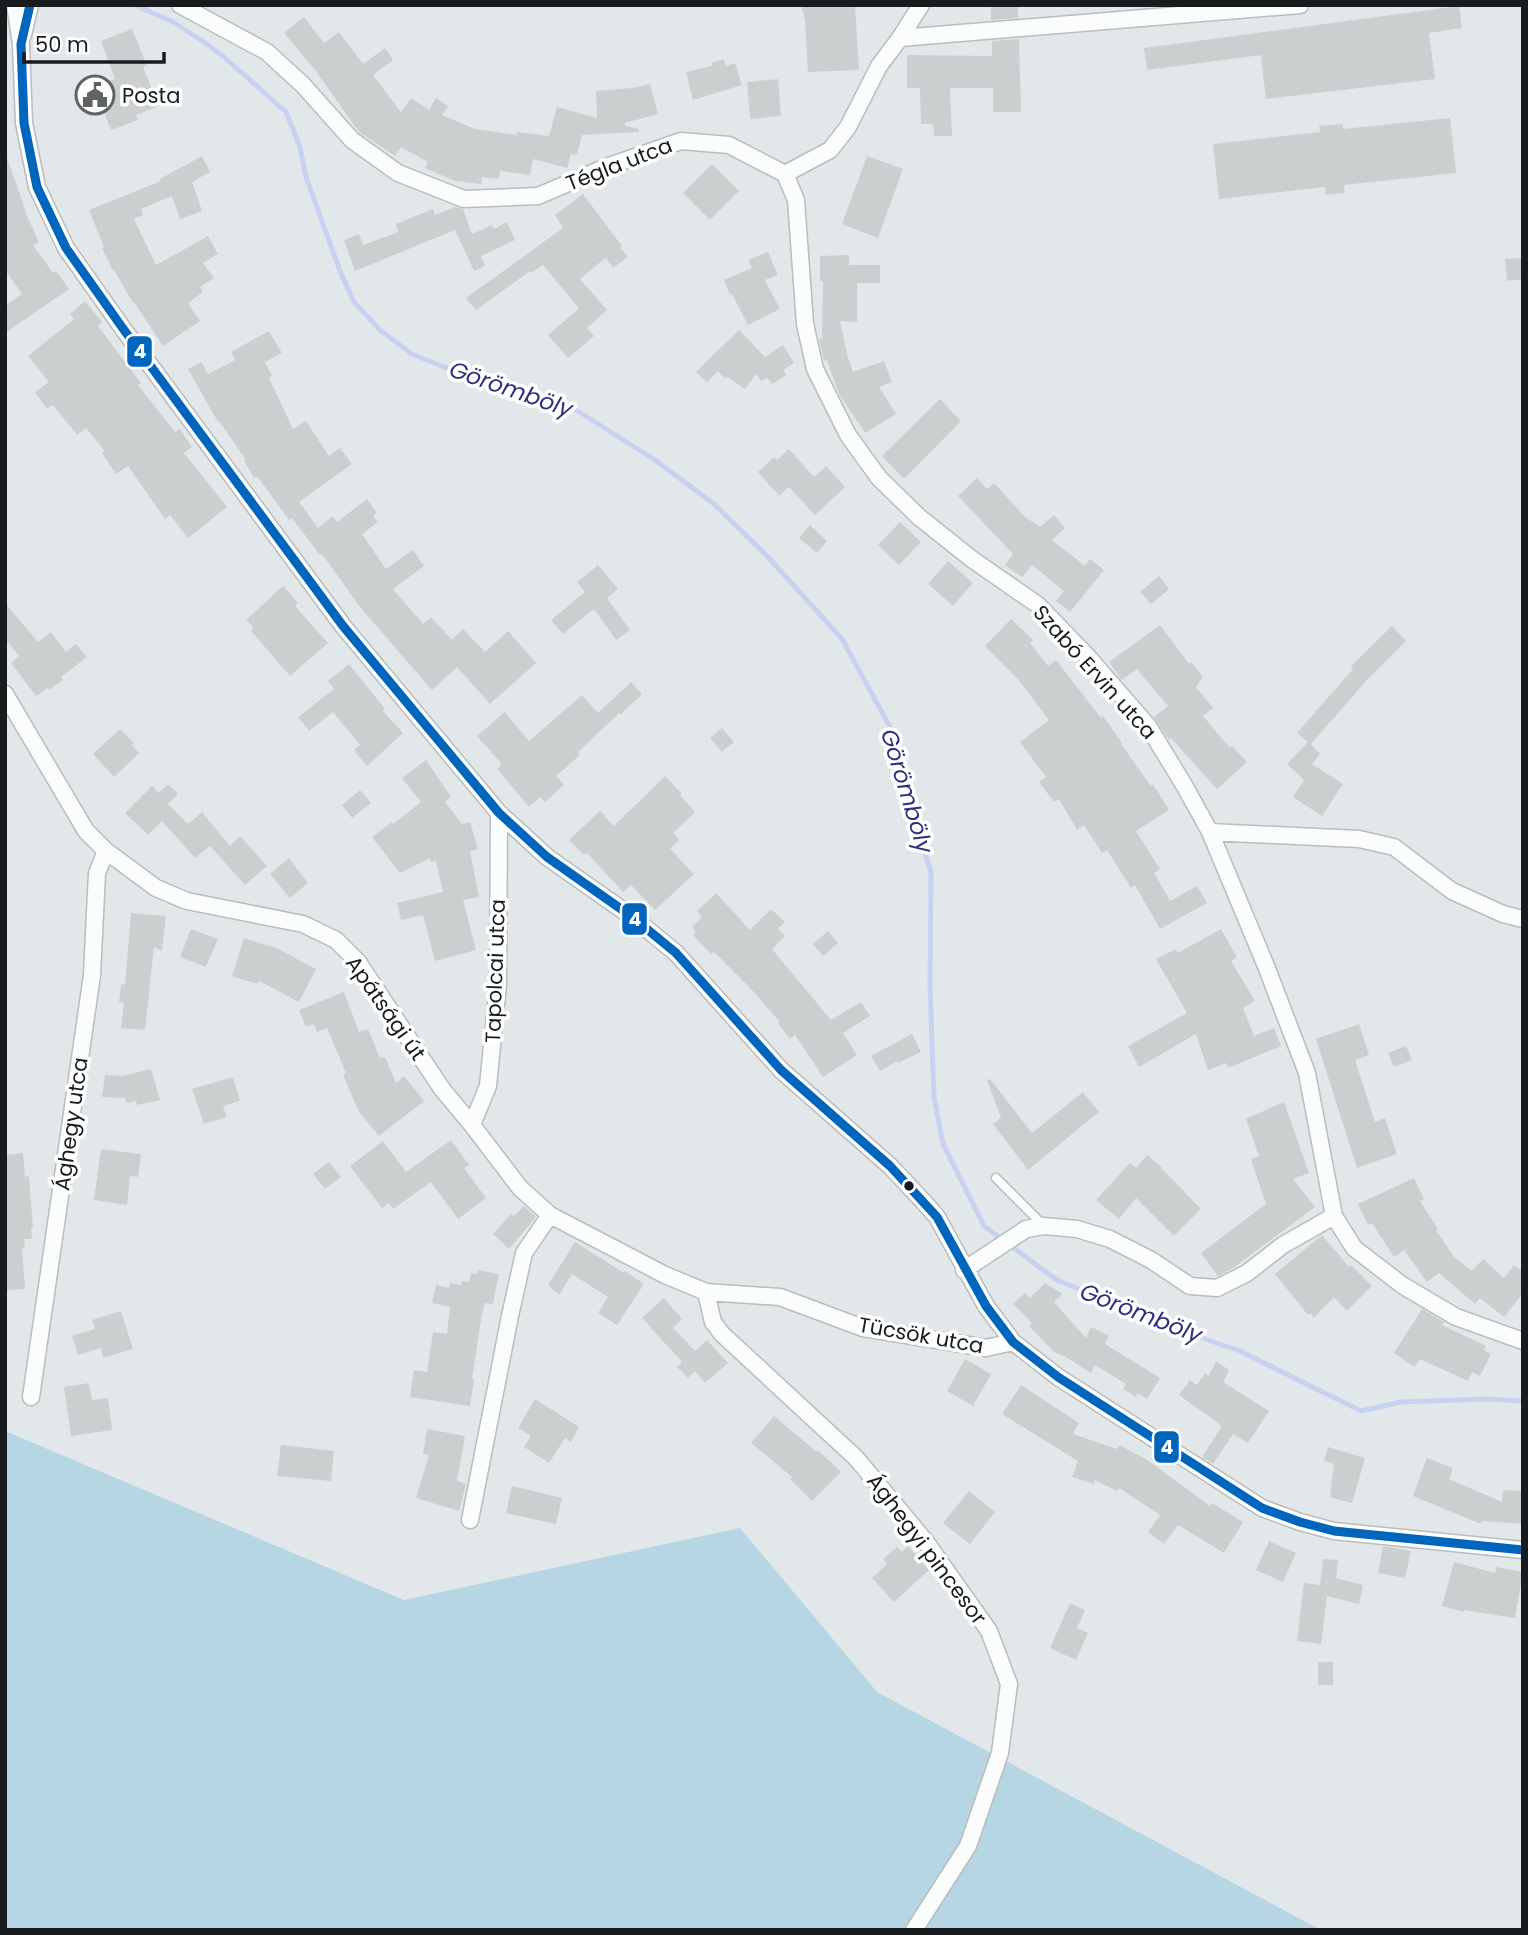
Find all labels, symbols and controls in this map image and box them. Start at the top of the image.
scale bar [24,21,164,65]
text: 50 m [35,30,89,59]
public building icon: Posta [74,74,116,116]
place label: Posta [122,81,180,110]
street label: Tégla utca [562,130,676,198]
line badge: 4 [126,335,153,368]
text: 4 [134,338,147,365]
water label: Görömböly [445,353,578,425]
street label: Szabó Ervin utca [1027,598,1163,746]
water label: Görömböly [873,725,941,858]
street label: Tapolcai utca [478,898,512,1044]
line badge: 4 [621,902,648,936]
text: 4 [629,906,642,933]
street label: Apátsági út [339,950,433,1066]
street label: Ághegy utca [47,1055,95,1193]
unlabelled marker [902,1179,916,1193]
water label: Görömböly [1075,1275,1208,1351]
street label: Tücsök utca [856,1310,986,1360]
line badge: 4 [1153,1430,1180,1464]
text: 4 [1161,1434,1174,1461]
street label: Ághegyi pincesor [861,1467,994,1631]

